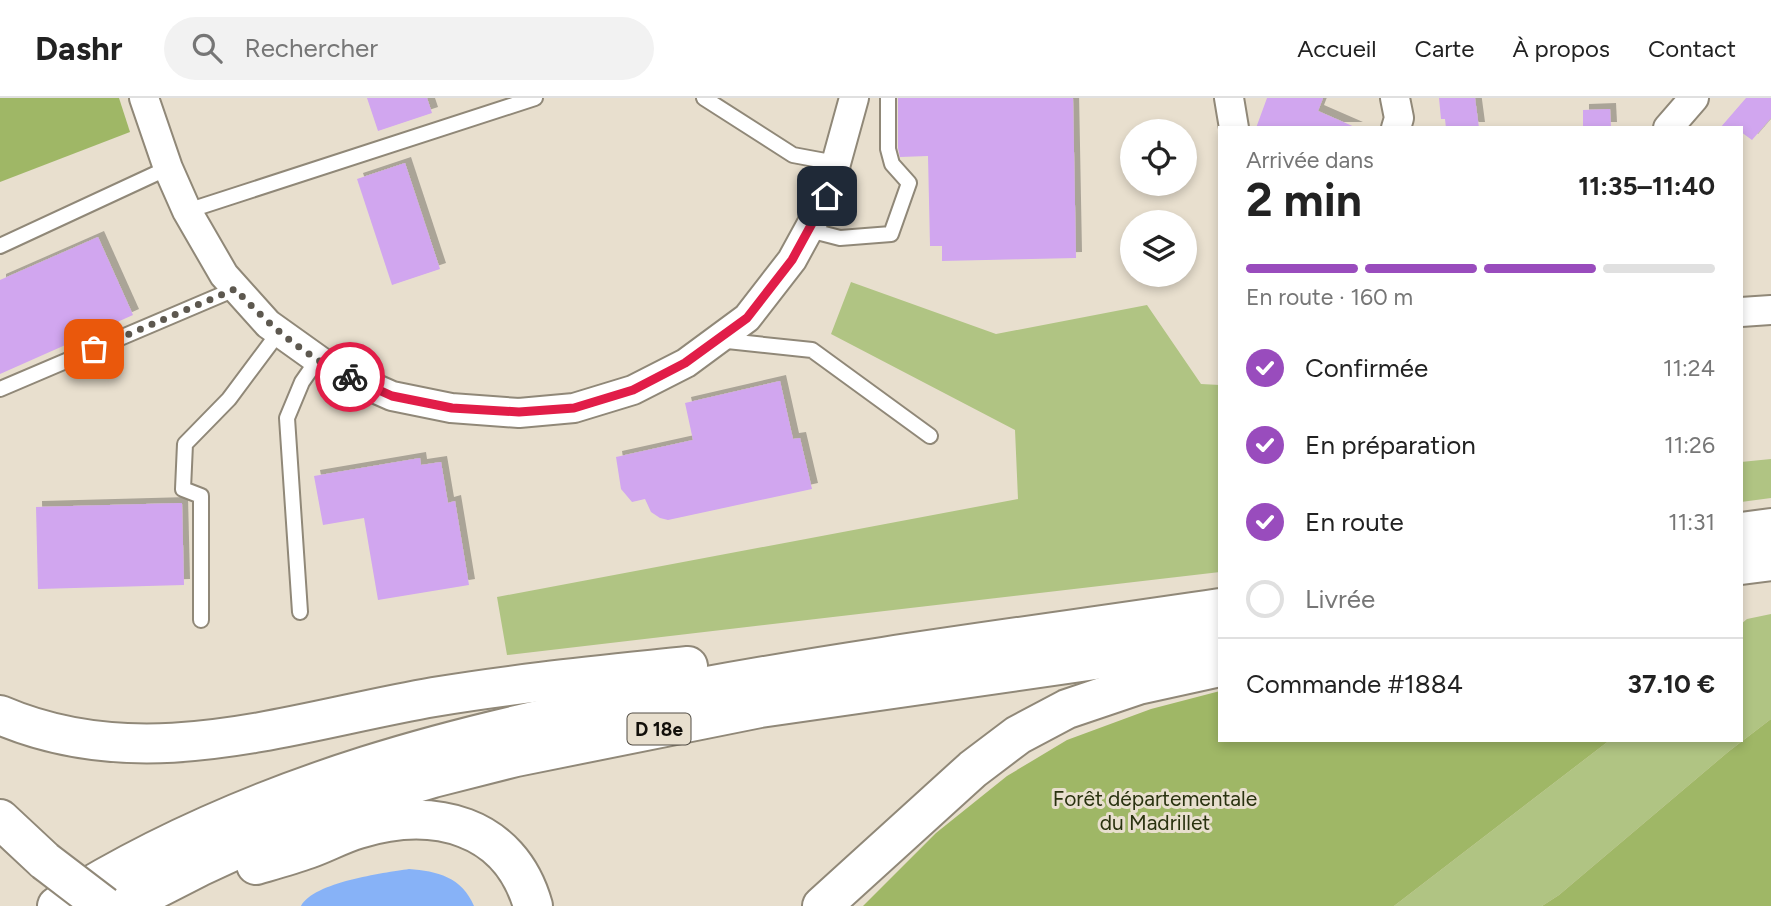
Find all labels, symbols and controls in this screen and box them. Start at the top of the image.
search box [164,17,654,80]
text: Dashr [35,29,122,68]
icon: search [188,29,226,67]
text: Rechercher [244,32,378,64]
text: Accueil [1297,34,1377,63]
text: Carte [1415,34,1474,63]
text: À propos [1512,34,1610,63]
text: Contact [1648,34,1736,63]
map controls [1120,119,1197,287]
button: locate [1120,119,1197,196]
text: Arrivée dans [1246,146,1374,174]
pin [797,166,857,226]
text: 11:35–11:40 [1578,170,1715,202]
text: 2 min [1246,172,1362,228]
icon: home [808,177,846,215]
button: layers [1120,210,1197,287]
text: En route · 160 m [1246,283,1413,311]
pin [64,319,124,379]
icon: bag [75,330,113,368]
courier [315,342,385,412]
icon: check [1246,349,1284,387]
text: Confirmée [1305,352,1428,384]
text: 11:24 [1663,354,1715,382]
icon: bike [331,358,369,396]
icon: check [1246,426,1284,464]
text: En préparation [1305,429,1476,461]
text: 11:26 [1664,431,1715,459]
icon: check [1246,503,1284,541]
text: En route [1305,506,1404,538]
text: 11:31 [1668,508,1715,536]
text: Livrée [1305,583,1375,615]
text: Commande #1884 [1246,668,1463,700]
text: 37.10 € [1628,668,1715,700]
road number: D 18e [628,714,690,744]
park label: Forêt départementale du Madrillet [1053,786,1257,835]

